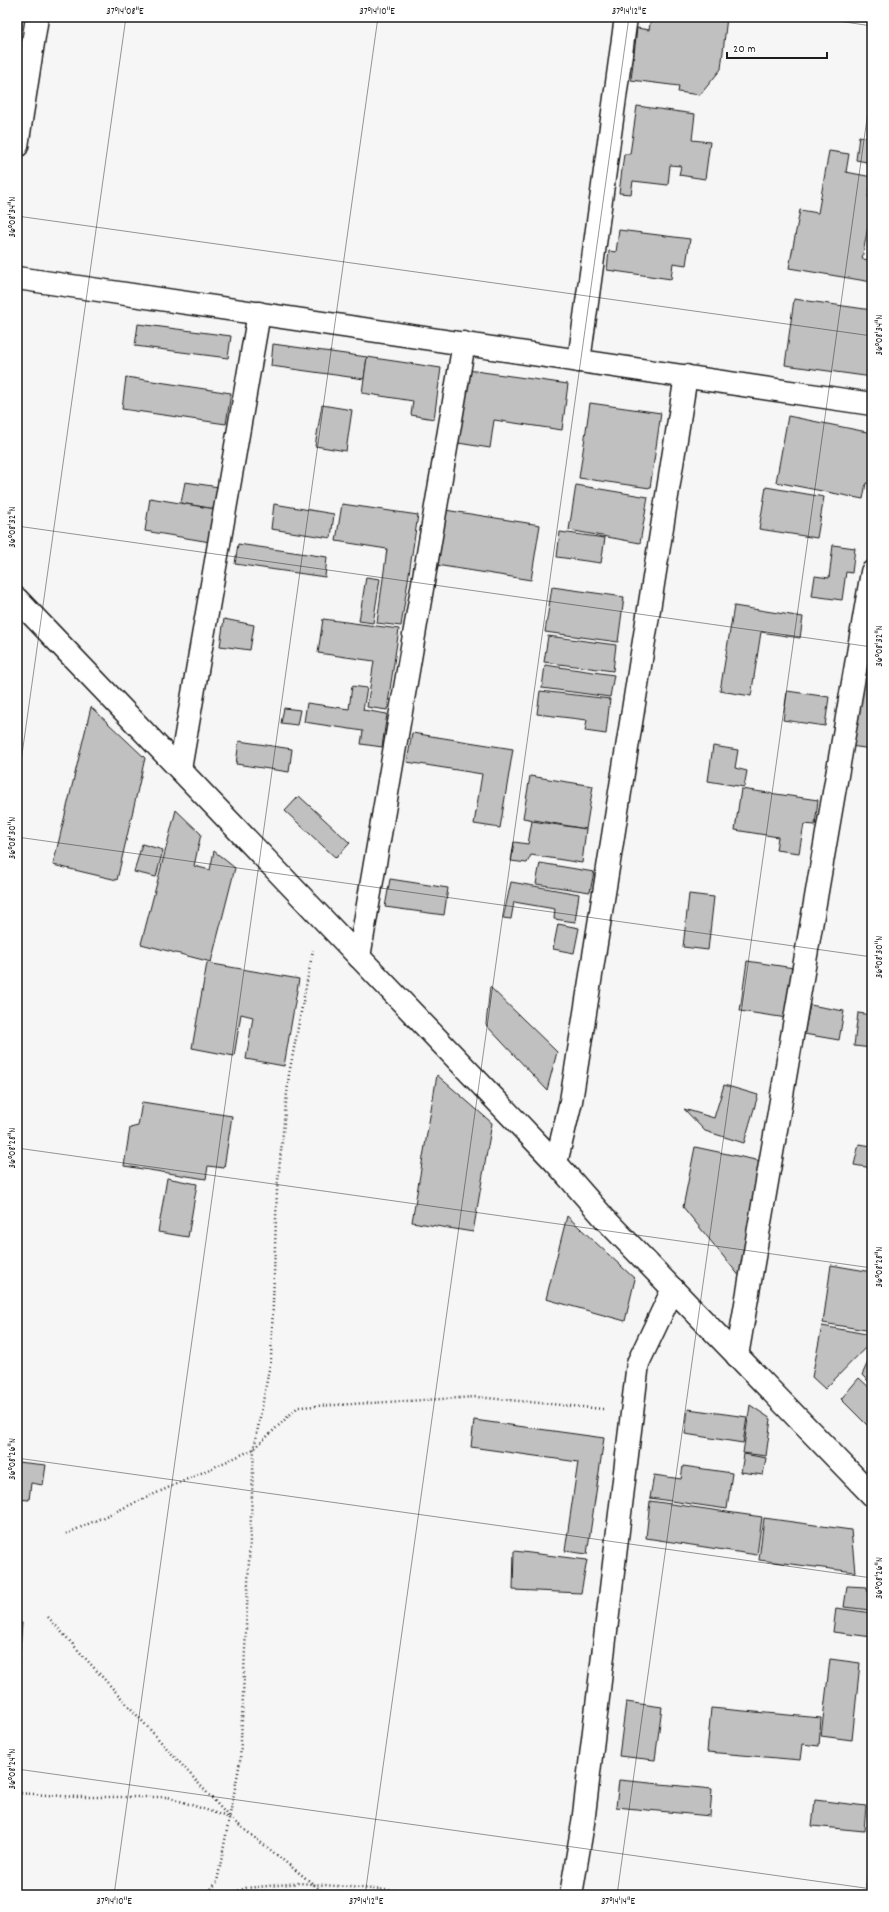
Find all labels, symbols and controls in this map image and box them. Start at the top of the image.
text: 37°14'08"E [106,5,144,19]
text: 37°14'10"E [359,5,395,19]
text: 37°14'12"E [612,5,647,19]
scale bar [727,34,827,60]
text: 20 m [733,41,756,58]
text: 36°08'34"N [6,196,20,238]
text: 36°08'34"N [873,314,887,356]
text: 36°08'32"N [6,506,20,548]
text: 36°08'32"N [873,625,887,667]
text: 36°08'30"N [6,817,20,859]
text: 36°08'30"N [873,936,887,978]
text: 36°08'28"N [6,1128,20,1168]
text: 36°08'28"N [873,1247,887,1287]
text: 36°08'26"N [6,1438,20,1480]
text: 36°08'26"N [873,1557,887,1599]
text: 36°08'24"N [6,1748,20,1790]
text: 37°14'10"E [96,1895,132,1909]
text: 37°14'12"E [349,1895,384,1909]
text: 37°14'14"E [601,1895,636,1909]

